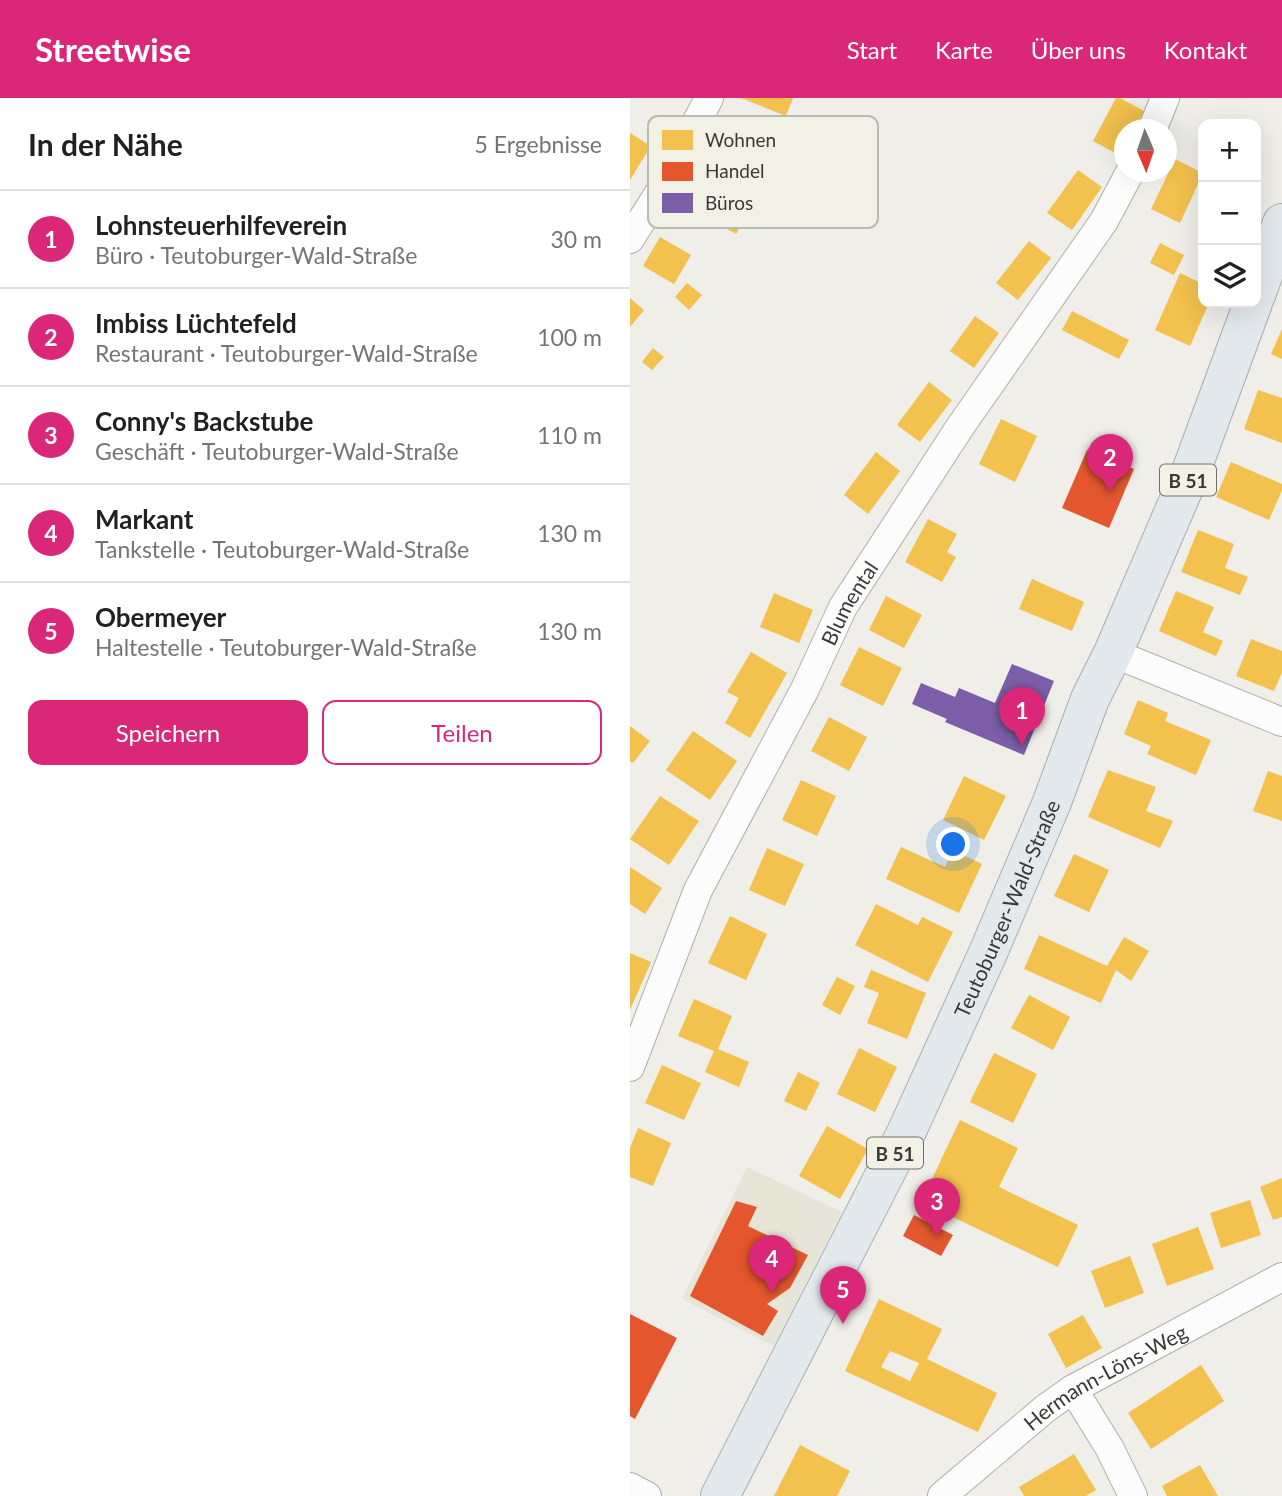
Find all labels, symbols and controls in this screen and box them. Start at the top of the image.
text: Streetwise [35,29,191,69]
text: Start [847,35,897,64]
text: Karte [935,35,993,64]
text: Über uns [1031,35,1126,64]
text: Kontakt [1164,35,1247,64]
legend [648,116,878,228]
north arrow [1114,119,1177,182]
map controls [1198,119,1261,308]
button: + [1198,119,1261,182]
text: In der Nähe [28,126,183,162]
text: Wohnen [705,128,776,151]
text: 5 Ergebnisse [474,130,602,158]
text: Handel [705,159,764,182]
button: − [1198,182,1261,245]
text: Büros [705,191,753,214]
text: Lohnsteuerhilfeverein [95,209,347,241]
text: 1 [44,225,58,253]
text: 30 m [551,225,602,253]
text: Büro · Teutoburger-Wald-Straße [95,241,417,269]
button: layers [1198,245,1261,308]
text: Imbiss Lüchtefeld [95,307,297,339]
text: 2 [44,323,58,351]
text: 100 m [537,323,602,351]
text: Restaurant · Teutoburger-Wald-Straße [95,339,478,367]
text: Conny's Backstube [95,405,313,437]
text: 3 [44,421,58,449]
text: 110 m [537,421,602,449]
pin: 2 [1087,434,1133,492]
text: Geschäft · Teutoburger-Wald-Straße [95,437,459,465]
road number: B 51 [1160,464,1216,496]
text: Markant [95,503,193,535]
text: 4 [44,519,58,547]
text: 130 m [537,519,602,547]
text: Tankstelle · Teutoburger-Wald-Straße [95,535,469,563]
street label: Blumental [815,556,882,649]
text: Obermeyer [95,601,226,633]
text: 5 [44,617,58,645]
text: 130 m [537,617,602,645]
text: Haltestelle · Teutoburger-Wald-Straße [95,633,477,661]
pin: 1 [999,687,1045,745]
button: Speichern [28,700,308,765]
button: Teilen [322,700,602,765]
street label: Teutoburger-Wald-Straße [948,796,1064,1021]
your location [936,827,970,861]
road number: B 51 [867,1138,923,1168]
pin: 3 [914,1178,960,1236]
pin: 4 [749,1235,795,1293]
pin: 5 [820,1266,866,1324]
street label: Hermann-Löns-Weg [1018,1318,1191,1435]

